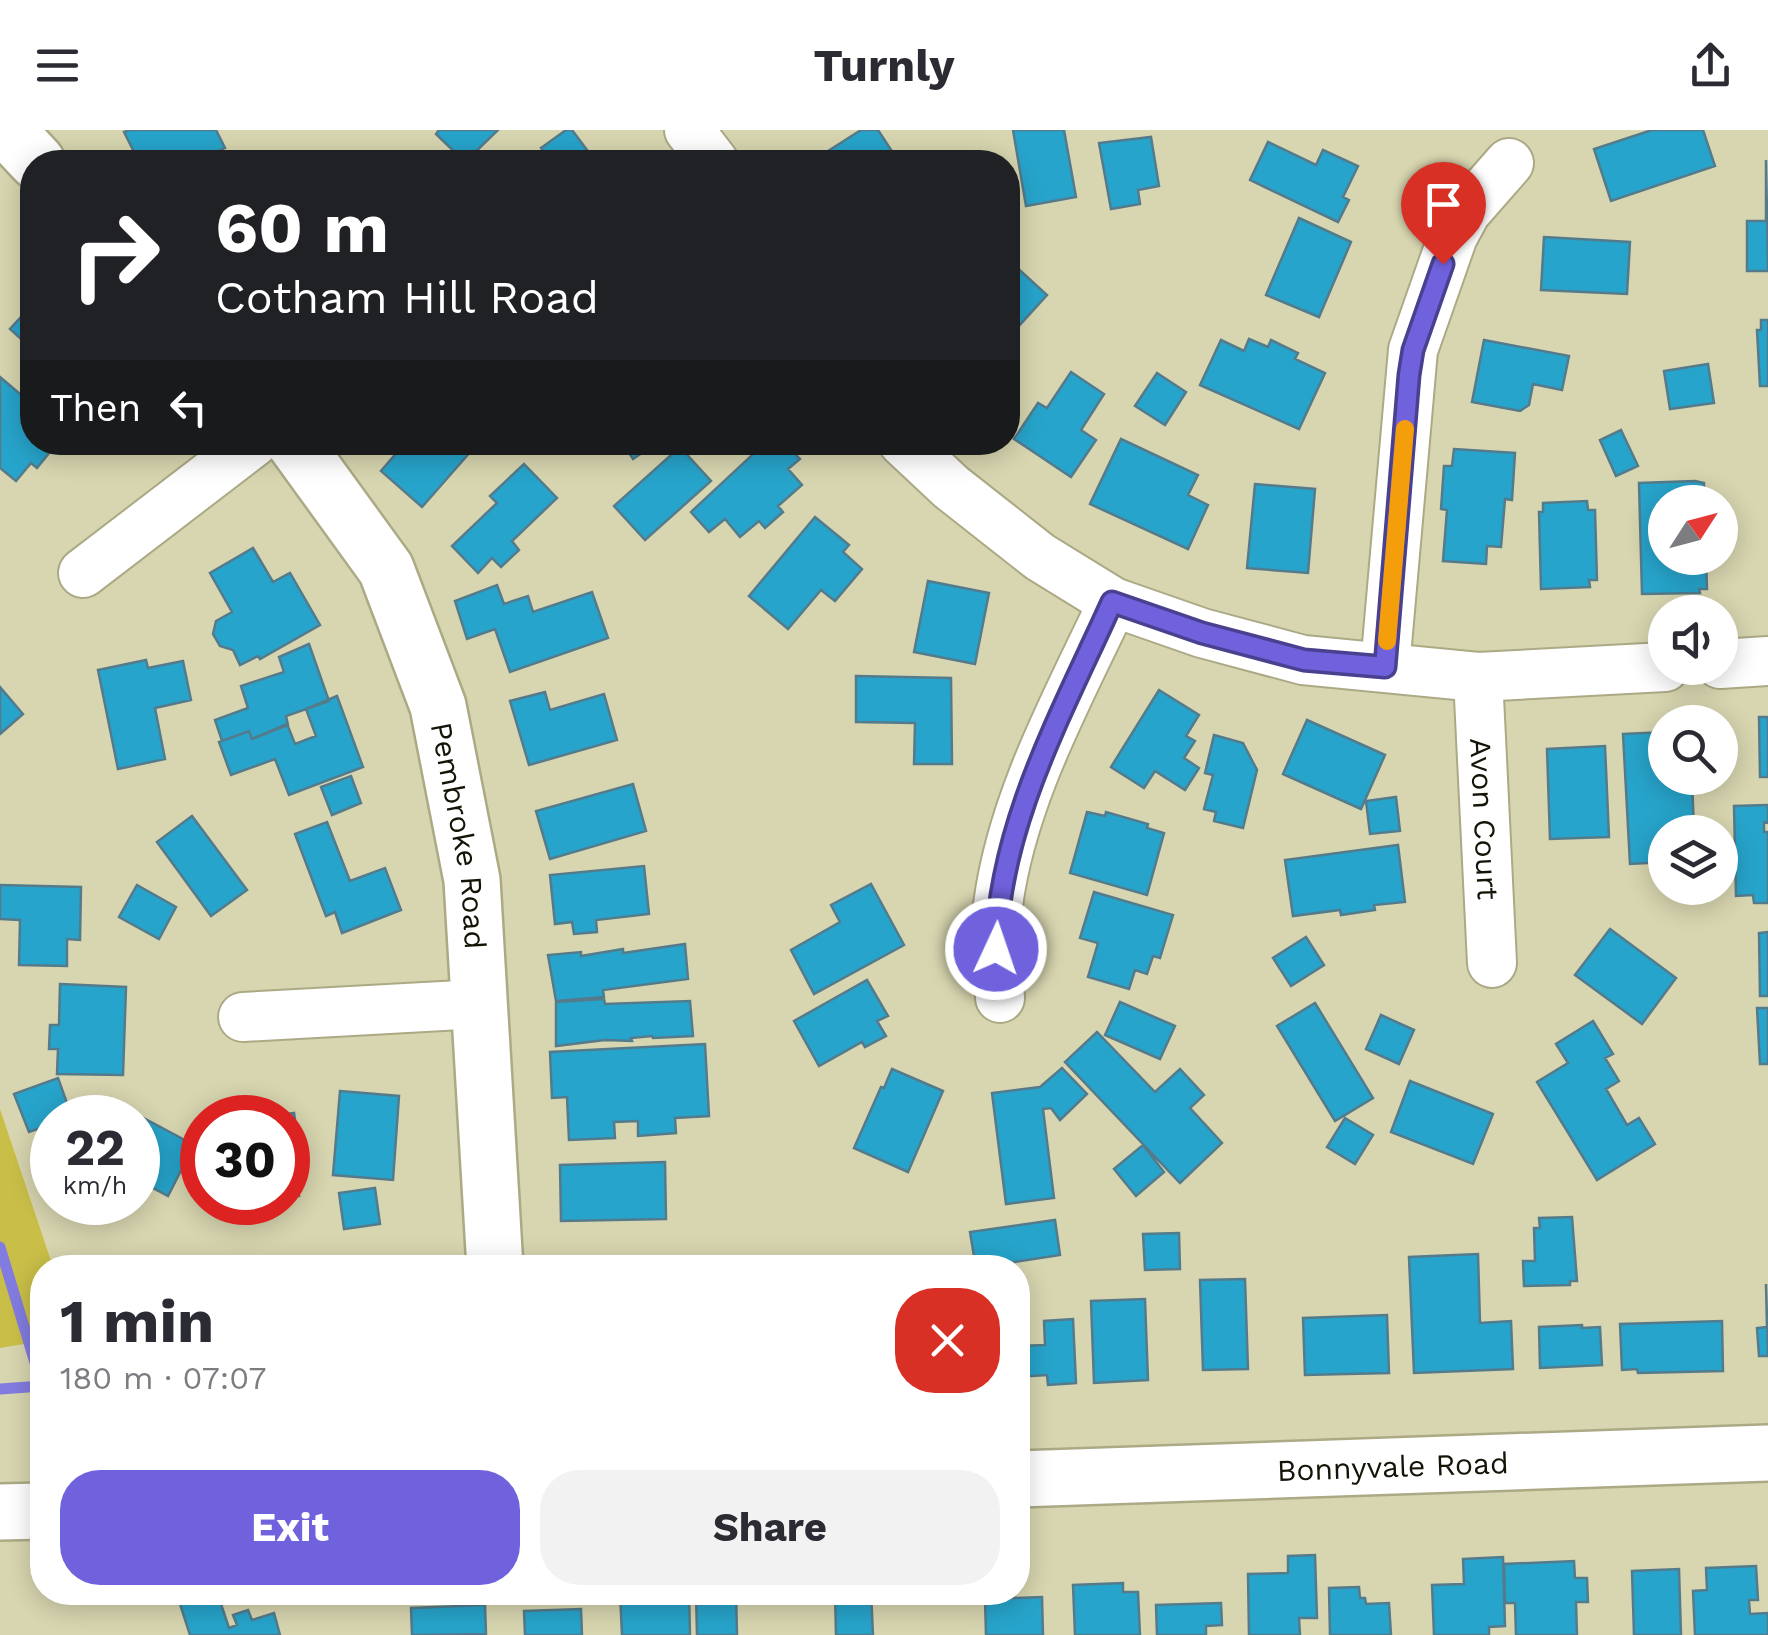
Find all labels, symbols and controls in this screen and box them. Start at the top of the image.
icon: menu [30,38,85,93]
icon: share [1683,38,1738,93]
text: Turnly [813,39,955,92]
pin [1401,162,1486,265]
icon: arrive [1416,177,1471,232]
text: 60 m [215,187,389,269]
icon: right [50,190,180,320]
text: Cotham Hill Road [215,271,599,324]
icon: left [161,380,216,435]
text: Then [50,386,141,430]
north arrow [1648,485,1738,575]
map controls [1648,485,1738,905]
button: sound [1648,595,1738,685]
button: search [1648,705,1738,795]
street label: Pembroke Road [424,719,494,950]
street label: Avon Court [1463,737,1506,901]
button: layers [1648,815,1738,905]
position arrow [944,897,1048,1001]
speed limit sign: 30 [180,1095,310,1225]
text: 22 [65,1118,125,1177]
text: km/h [63,1171,127,1200]
text: 1 min [60,1286,214,1357]
button: close [895,1288,1000,1393]
text: 180 m · 07:07 [60,1359,266,1397]
street label: Bonnyvale Road [1276,1444,1509,1488]
button: Exit [60,1470,520,1585]
button: Share [540,1470,1000,1585]

